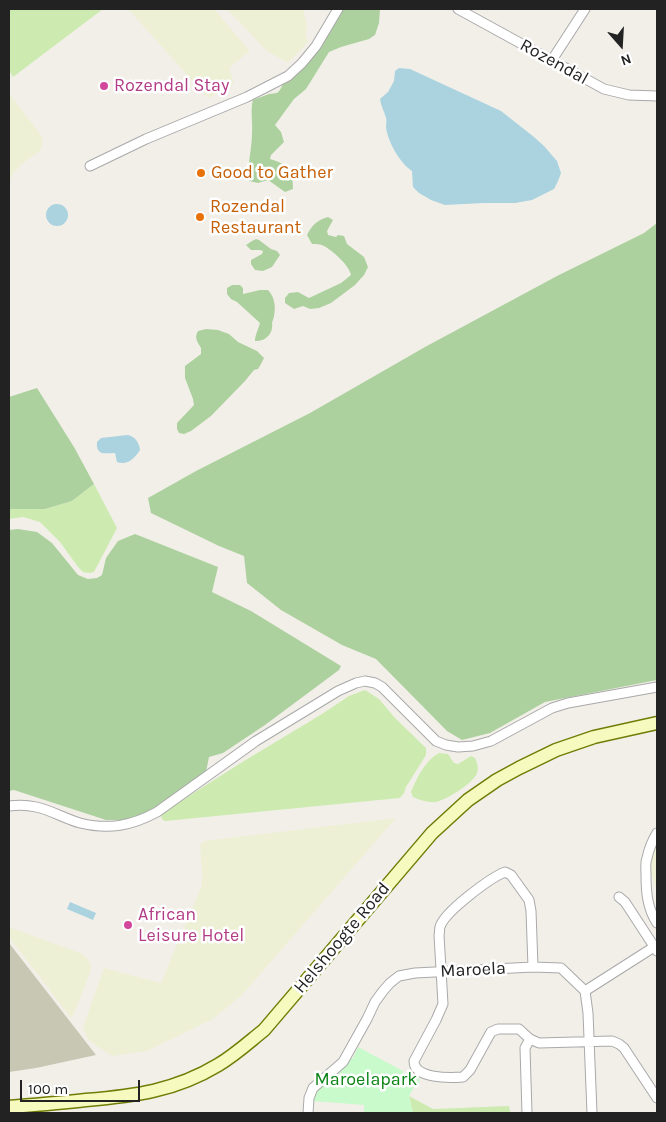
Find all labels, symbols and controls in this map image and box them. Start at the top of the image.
north arrow [596,20,646,70]
street label: Rozendal [516,34,592,90]
text: N [619,50,634,69]
place label: Rozendal Stay [114,75,229,97]
marker: Rozendal Stay [98,80,110,92]
place label: Good to Gather [211,162,333,184]
marker: Good to Gather [195,167,207,179]
place label: Rozendal Restaurant [210,196,301,238]
marker: Rozendal Restaurant [194,211,206,223]
street label: Helshoogte Road [289,878,395,998]
place label: African Leisure Hotel [138,904,244,946]
marker: African Leisure Hotel [122,919,134,931]
street label: Maroela [440,957,506,983]
park label: Maroelapark [315,1069,417,1091]
scale bar [22,1070,142,1102]
text: 100 m [28,1080,68,1098]

